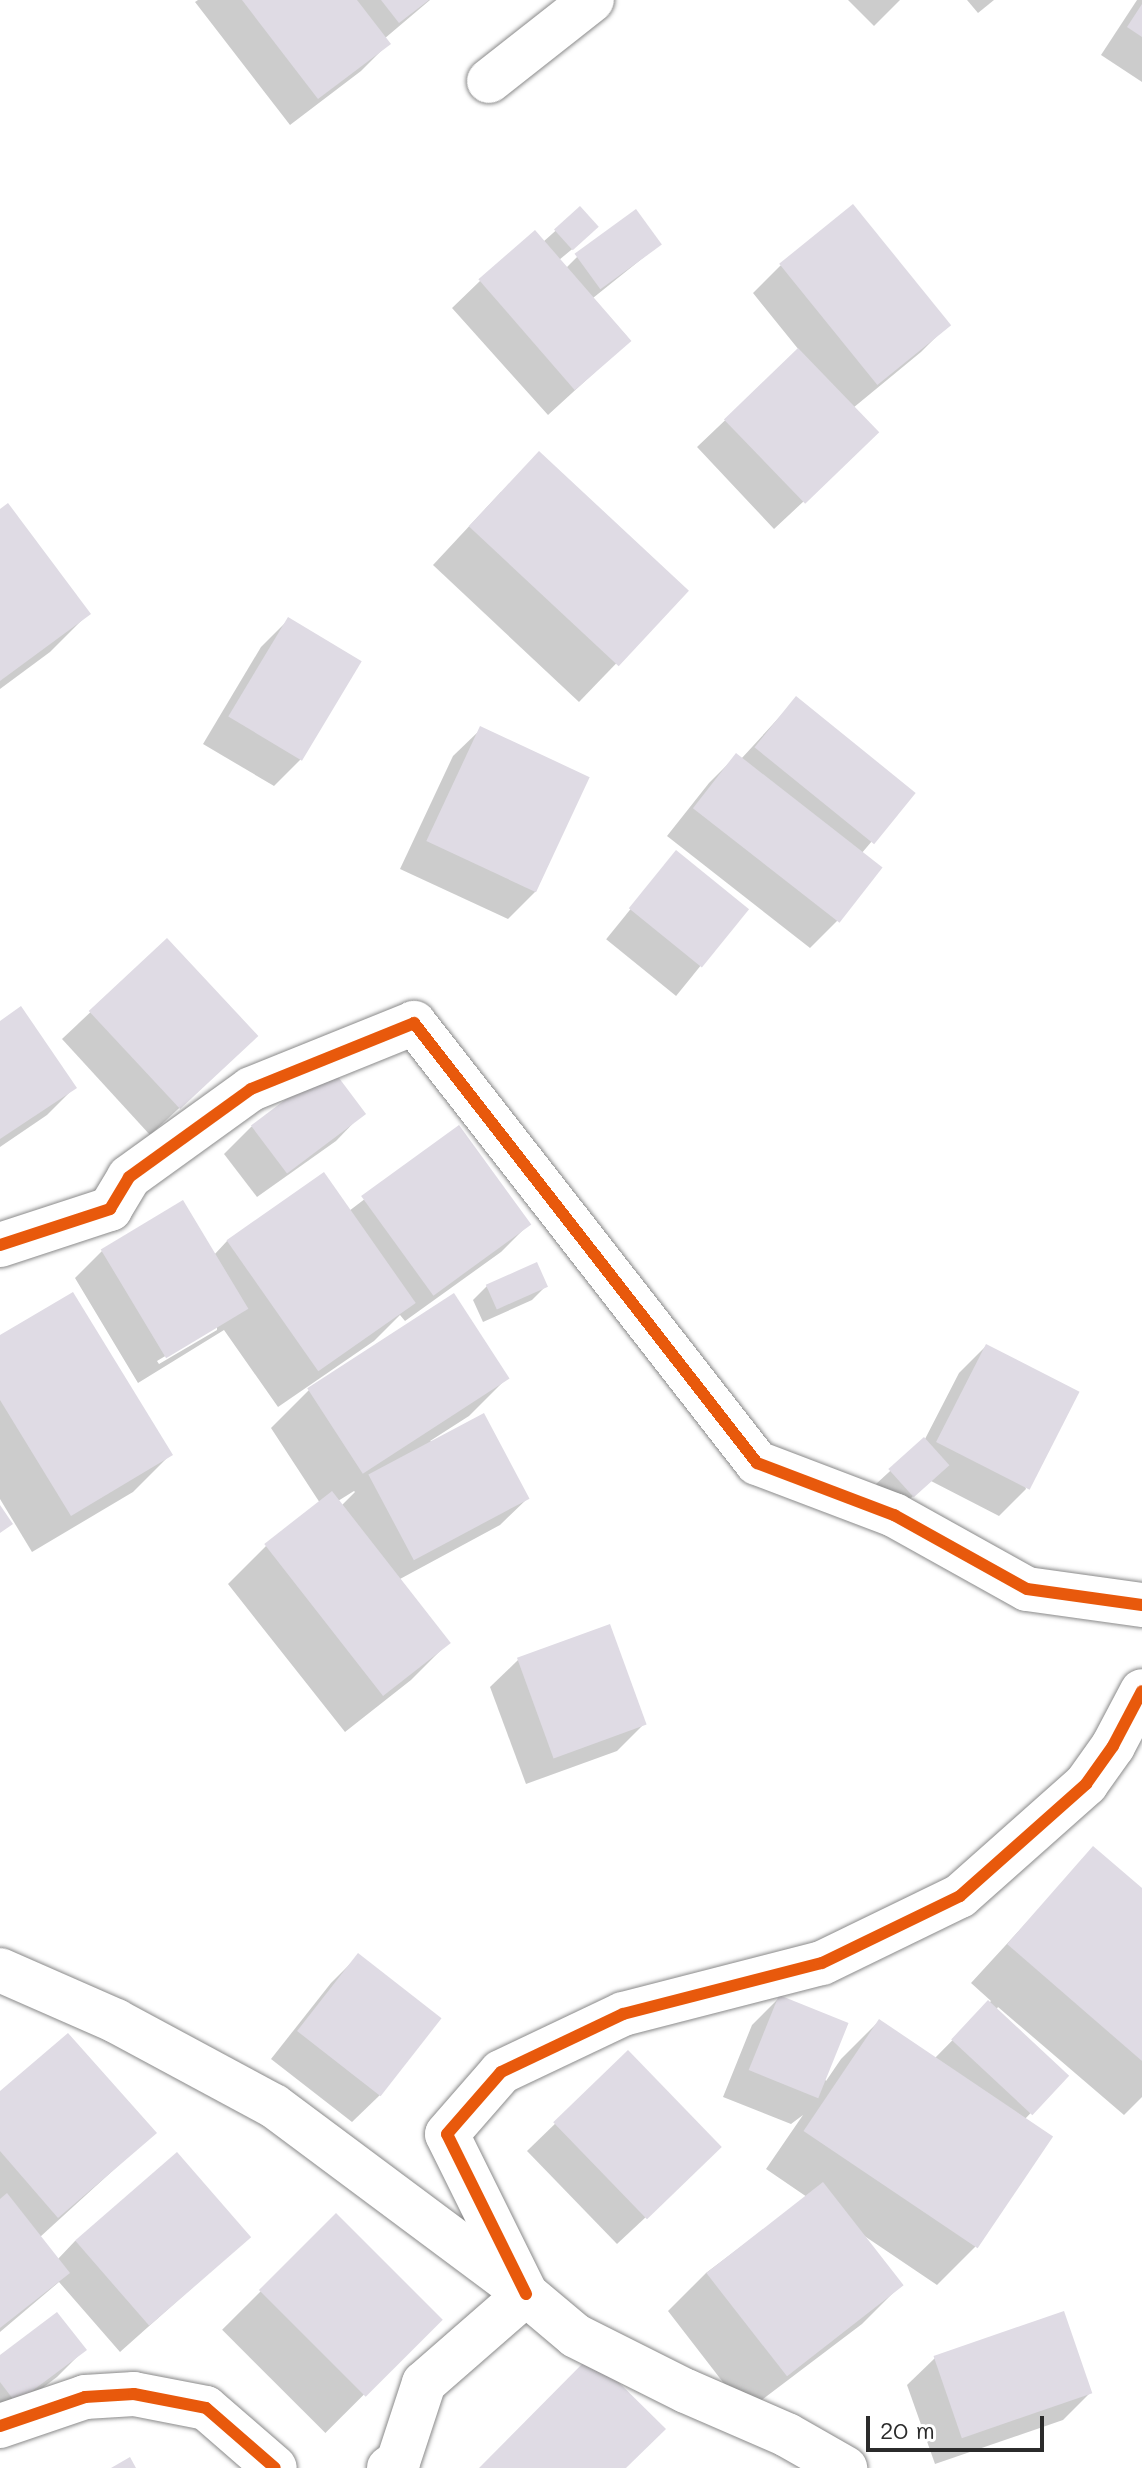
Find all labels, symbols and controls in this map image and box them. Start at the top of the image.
scale bar [870,2400,1048,2450]
text: 20 m [880,2414,935,2445]

